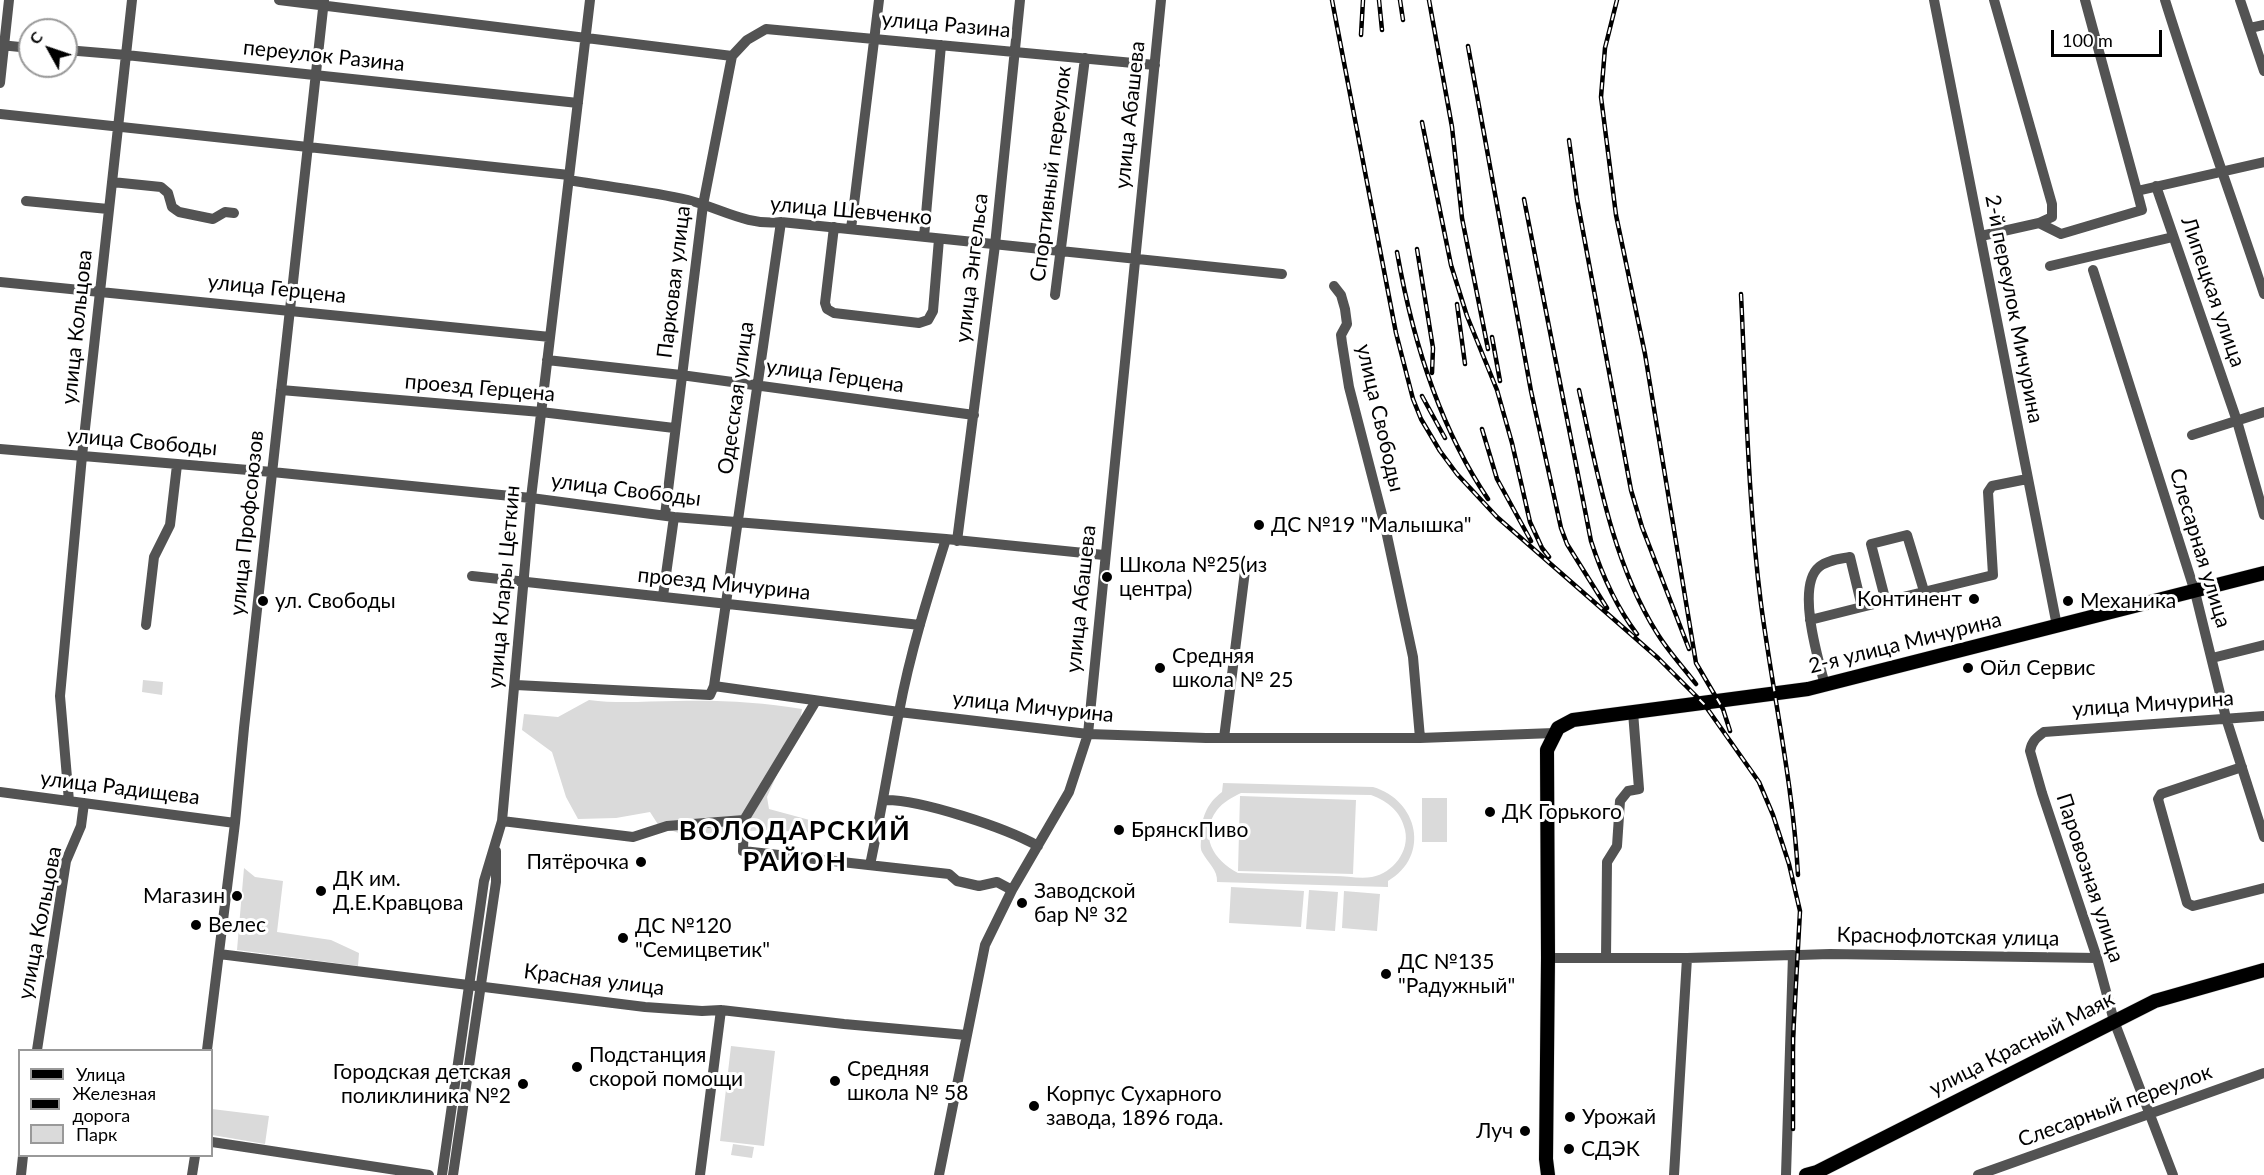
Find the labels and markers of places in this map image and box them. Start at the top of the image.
place label: ДС №19 "Малышка" [1271,512,1472,538]
marker: ДС №19 "Малышка" [1252,518,1266,532]
place label: Школа №25(из центра) [1119,552,1267,602]
marker: Школа №25(из центра) [1100,570,1114,584]
place label: Континент [1857,586,1962,612]
place label: ул. Свободы [275,588,396,614]
place label: Механика [2080,588,2176,614]
marker: Континент [1967,592,1981,606]
marker: ул. Свободы [256,594,270,608]
marker: Механика [2061,594,2075,608]
place label: Средняя школа № 25 [1172,643,1293,693]
place label: Ойл Сервис [1980,655,2096,681]
marker: Средняя школа № 25 [1153,661,1167,675]
marker: Ойл Сервис [1961,661,1975,675]
place label: ДК Горького [1502,799,1622,825]
marker: ДК Горького [1483,805,1497,819]
place label: БрянскПиво [1131,817,1248,843]
marker: БрянскПиво [1112,823,1126,837]
place label: Пятёрочка [526,849,629,875]
marker: Пятёрочка [634,855,648,869]
place label: ДК им. Д.Е.Кравцова [333,866,463,916]
place label: Заводской бар № 32 [1034,878,1136,928]
place label: Магазин [143,883,225,909]
marker: ДК им. Д.Е.Кравцова [314,884,328,898]
marker: Магазин [230,889,244,903]
marker: Заводской бар № 32 [1015,896,1029,910]
place label: Велес [208,912,266,938]
place label: ДС №120 "Семицветик" [635,913,770,963]
marker: Велес [189,918,203,932]
marker: ДС №120 "Семицветик" [616,931,630,945]
place label: ДС №135 "Радужный" [1398,949,1515,999]
marker: ДС №135 "Радужный" [1379,967,1393,981]
place label: Подстанция скорой помощи [589,1042,743,1092]
place label: Средняя школа № 58 [847,1056,968,1106]
place label: Городская детская поликлиника №2 [333,1059,511,1109]
marker: Подстанция скорой помощи [570,1060,584,1074]
marker: Средняя школа № 58 [828,1074,842,1088]
marker: Городская детская поликлиника №2 [516,1077,530,1091]
place label: Корпус Сухарного завода, 1896 года. [1046,1081,1224,1131]
marker: Корпус Сухарного завода, 1896 года. [1027,1099,1041,1113]
place label: Урожай [1582,1104,1656,1130]
marker: Урожай [1563,1110,1577,1124]
place label: Луч [1476,1118,1513,1144]
marker: Луч [1518,1124,1532,1138]
place label: СДЭК [1581,1136,1640,1162]
marker: СДЭК [1562,1142,1576,1156]

